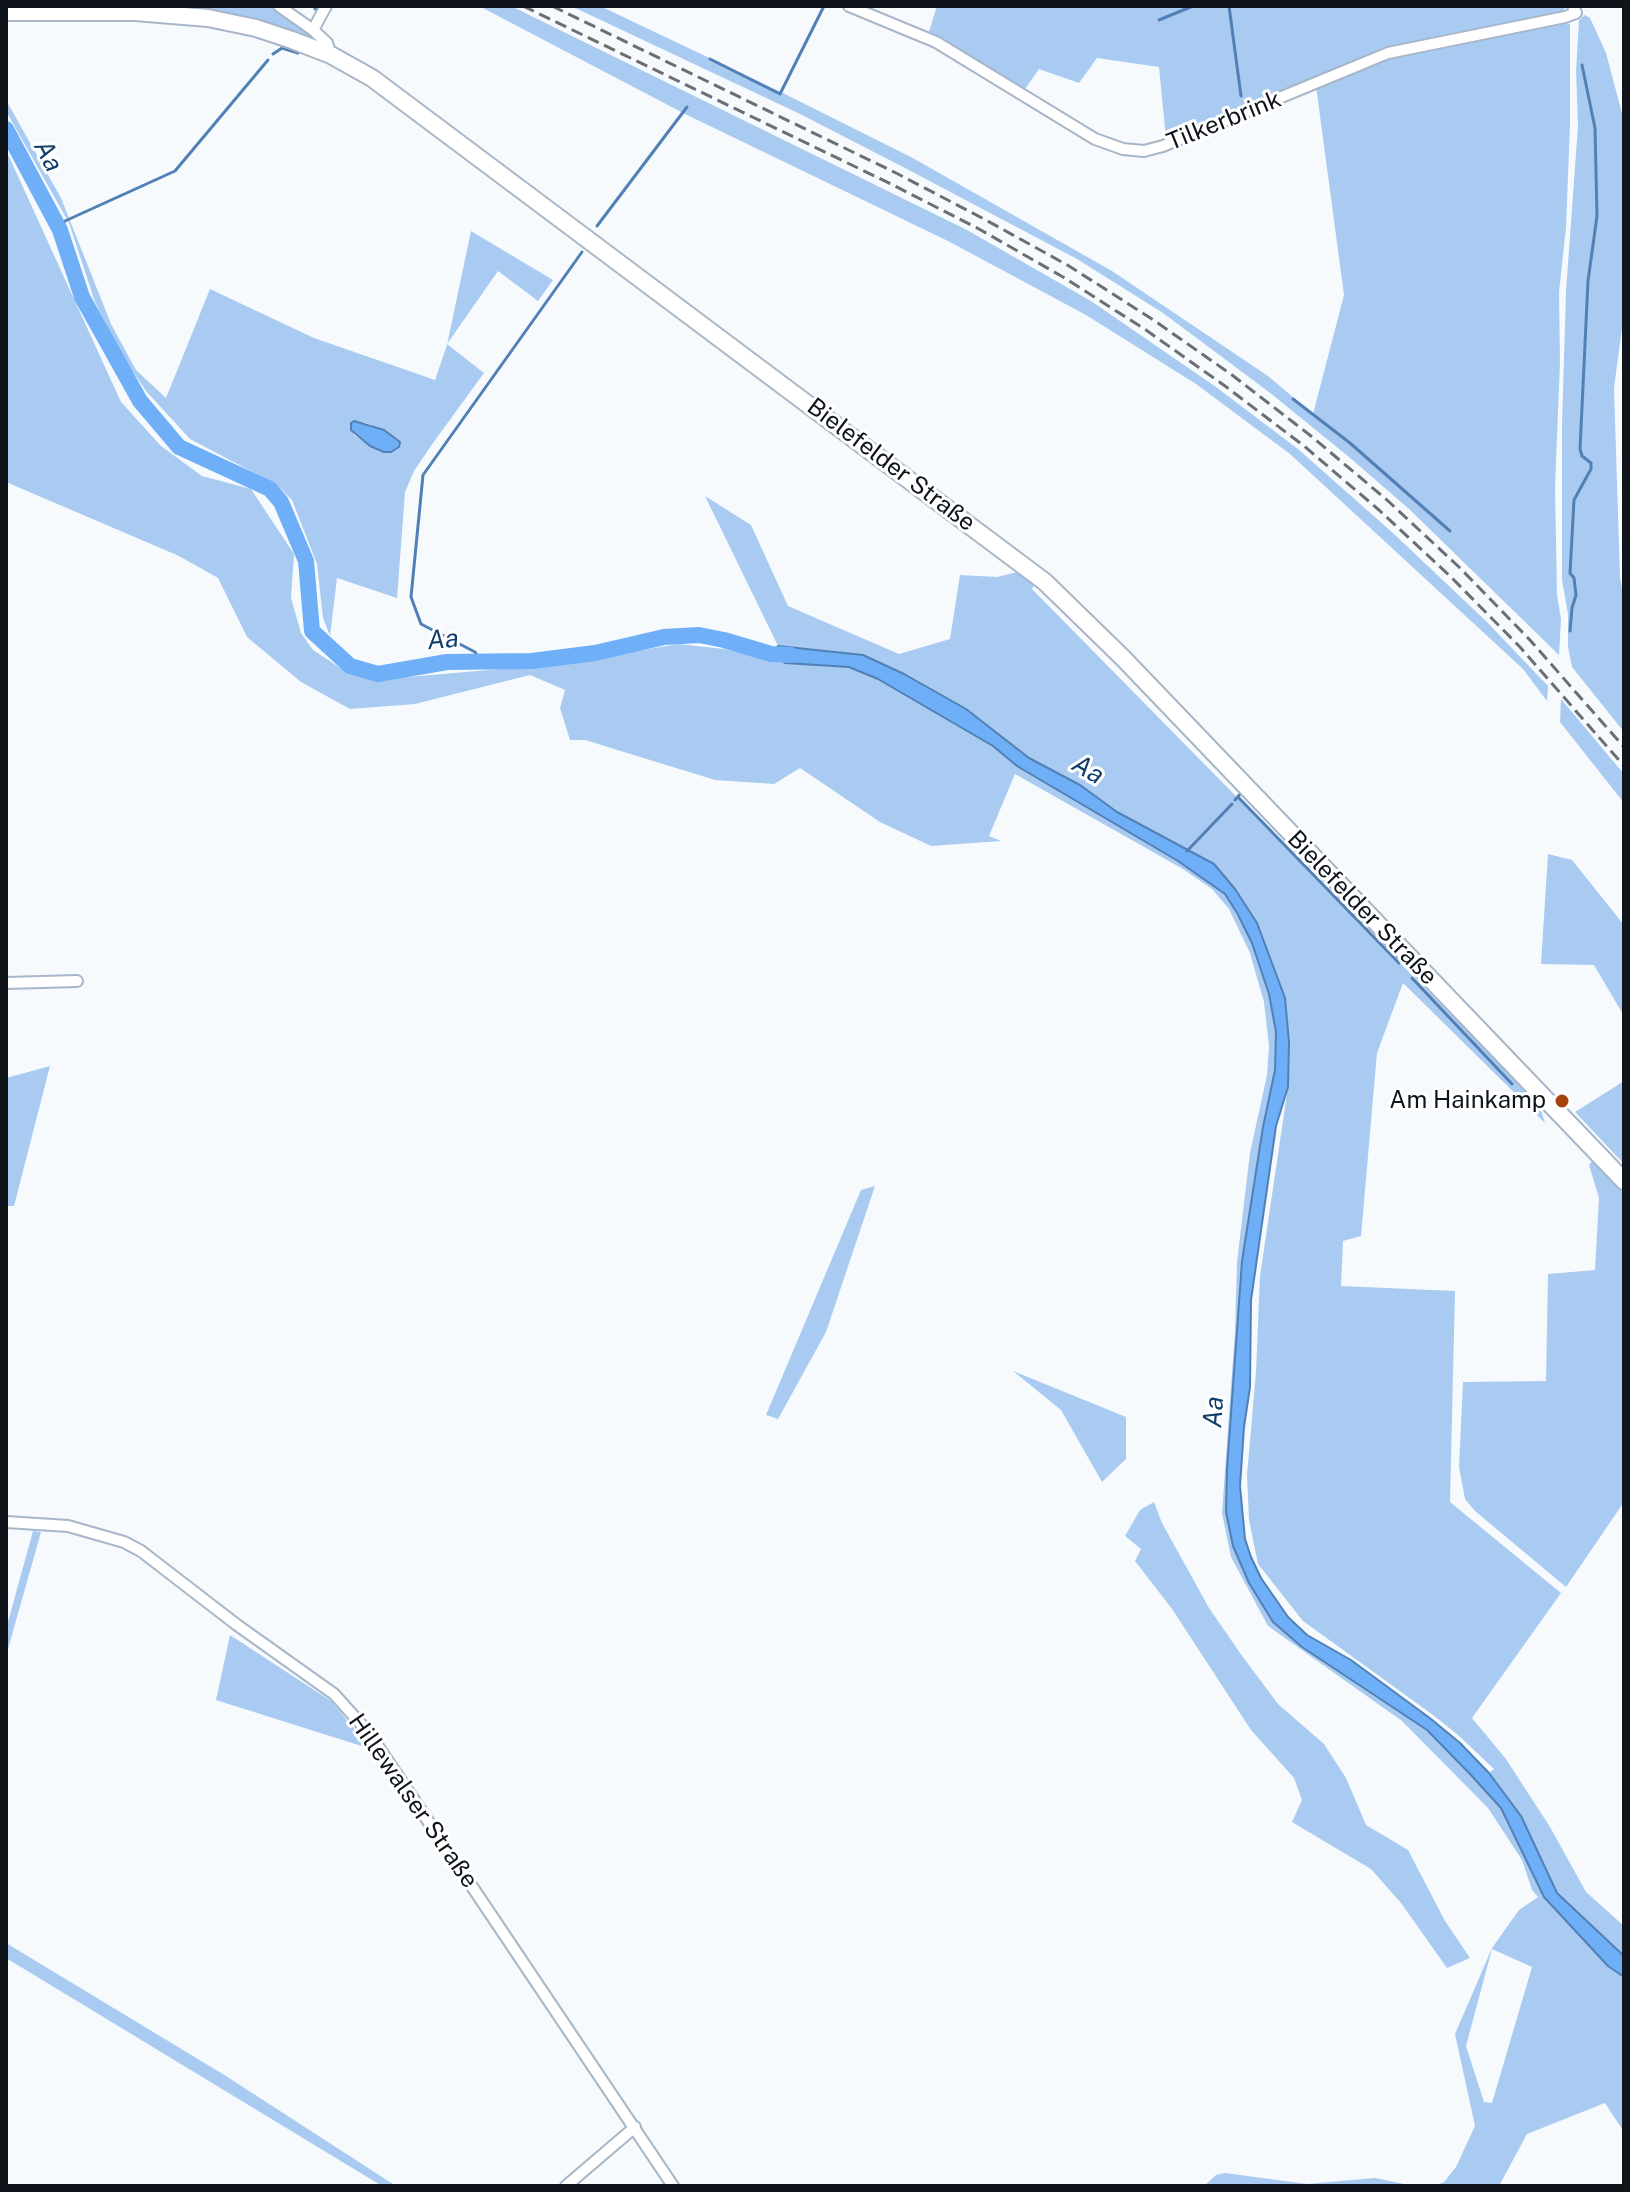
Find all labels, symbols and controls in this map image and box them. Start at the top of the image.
street label: Tilkerbrink [1163,85,1285,157]
water label: Aa [27,135,69,177]
street label: Bielefelder Straße [801,392,981,538]
water label: Aa [426,623,460,657]
water label: Aa [1066,749,1110,791]
street label: Bielefelder Straße [1281,825,1443,991]
place label: Am Hainkamp [1389,1087,1546,1115]
marker: Am Hainkamp [1553,1092,1571,1110]
water label: Aa [1197,1395,1231,1429]
street label: Hillewalser Straße [342,1708,484,1894]

